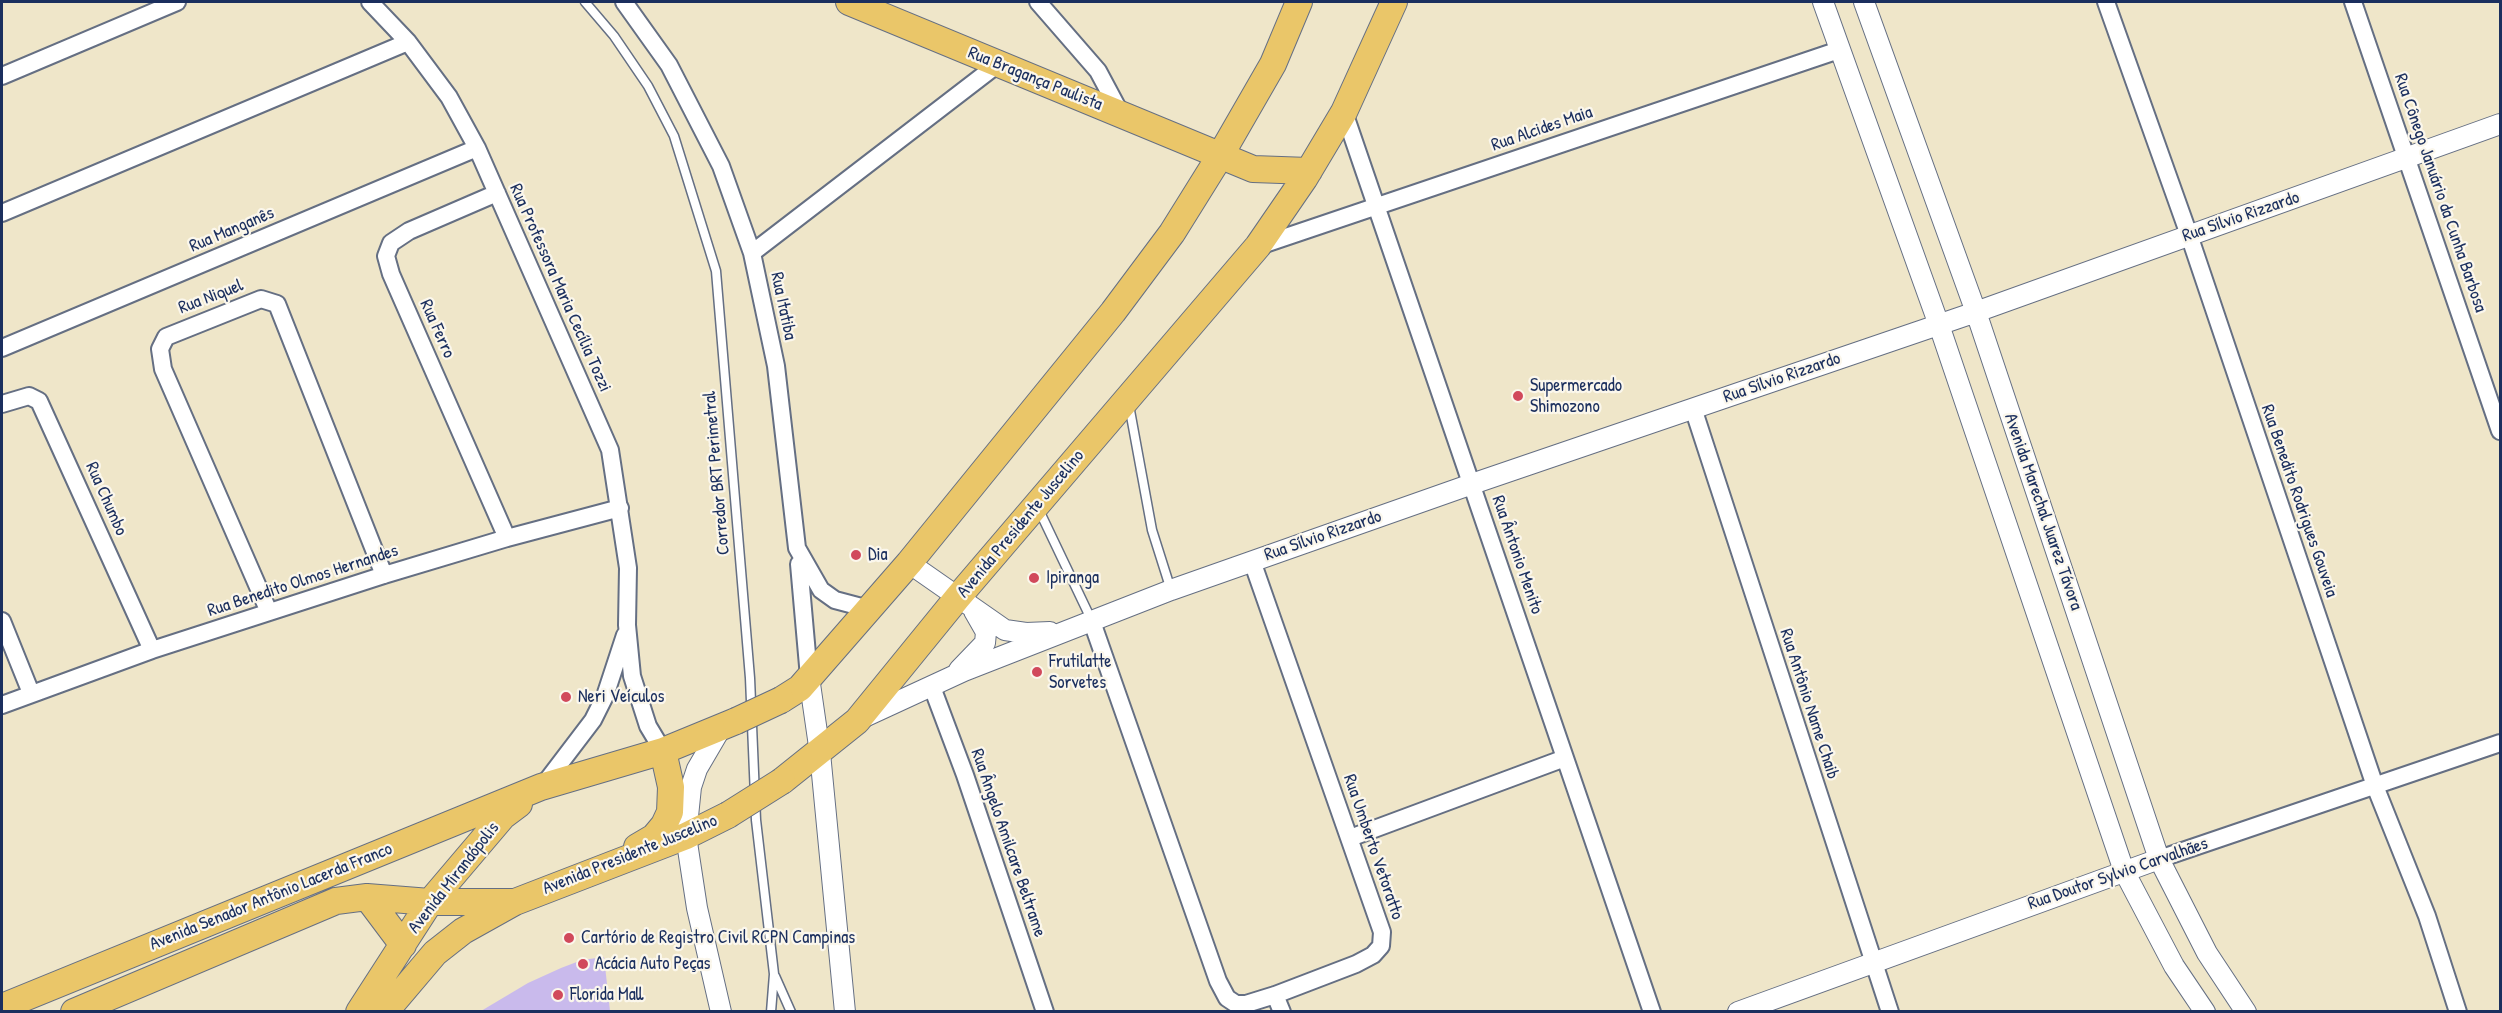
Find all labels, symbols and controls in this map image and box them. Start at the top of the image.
street label: Rua Bragança Paulista [965,42,1105,116]
street label: Rua Cônego Januário da Cunha Barbosa [2389,71,2491,315]
street label: Rua Alcides Maia [1489,102,1595,156]
street label: Rua Professora Maria Cecília Tozzi [504,181,616,395]
street label: Rua Sílvio Rizzardo [2180,187,2302,247]
street label: Rua Manganês [186,203,278,257]
street label: Rua Itatiba [765,270,801,342]
street label: Rua Niquel [176,275,246,319]
street label: Rua Ferro [415,296,459,362]
street label: Rua Sílvio Rizzardo [1721,348,1843,408]
place label: Supermercado Shimozono [1530,375,1622,418]
marker: Supermercado Shimozono [1511,389,1525,403]
street label: Corredor BRT Perimetral [699,390,735,556]
street label: Rua Benedito Rodrigues Gouveia [2256,402,2342,600]
street label: Avenida Marechal Juarez Távora [1999,411,2087,613]
street label: Avenida Presidente Juscelino [953,446,1089,602]
street label: Rua Chumbo [80,459,132,539]
street label: Rua Ântonio Menito [1487,493,1547,617]
street label: Rua Sílvio Rizzardo [1262,506,1384,566]
street label: Rua Benedito Olmos Hernandes [205,540,401,622]
place label: Dia [868,544,888,566]
marker: Dia [849,548,863,562]
place label: Ipiranga [1046,567,1099,589]
marker: Ipiranga [1027,571,1041,585]
street label: Rua Antônio Name Chaib [1775,626,1843,782]
place label: Frutilatte Sorvetes [1049,651,1111,694]
marker: Frutilatte Sorvetes [1030,665,1044,679]
place label: Neri Veículos [578,686,664,708]
marker: Neri Veículos [559,690,573,704]
street label: Rua Ângelo Amilcare Beltrame [966,746,1050,940]
street label: Rua Umberto Vetoratto [1338,772,1408,922]
street label: Avenida Presidente Juscelino [540,810,720,900]
street label: Avenida Mirandópolis [404,818,504,938]
street label: Rua Doutor Sylvio Carvalhães [2025,833,2211,915]
street label: Avenida Senador Antônio Lacerda Franco [147,838,395,956]
place label: Cartório de Registro Civil RCPN Campinas [581,927,855,949]
marker: Cartório de Registro Civil RCPN Campinas [562,931,576,945]
place label: Acácia Auto Peças [595,953,710,975]
marker: Acácia Auto Peças [576,957,590,971]
place label: Florida Mall [570,984,643,1006]
marker: Florida Mall [551,988,565,1002]

